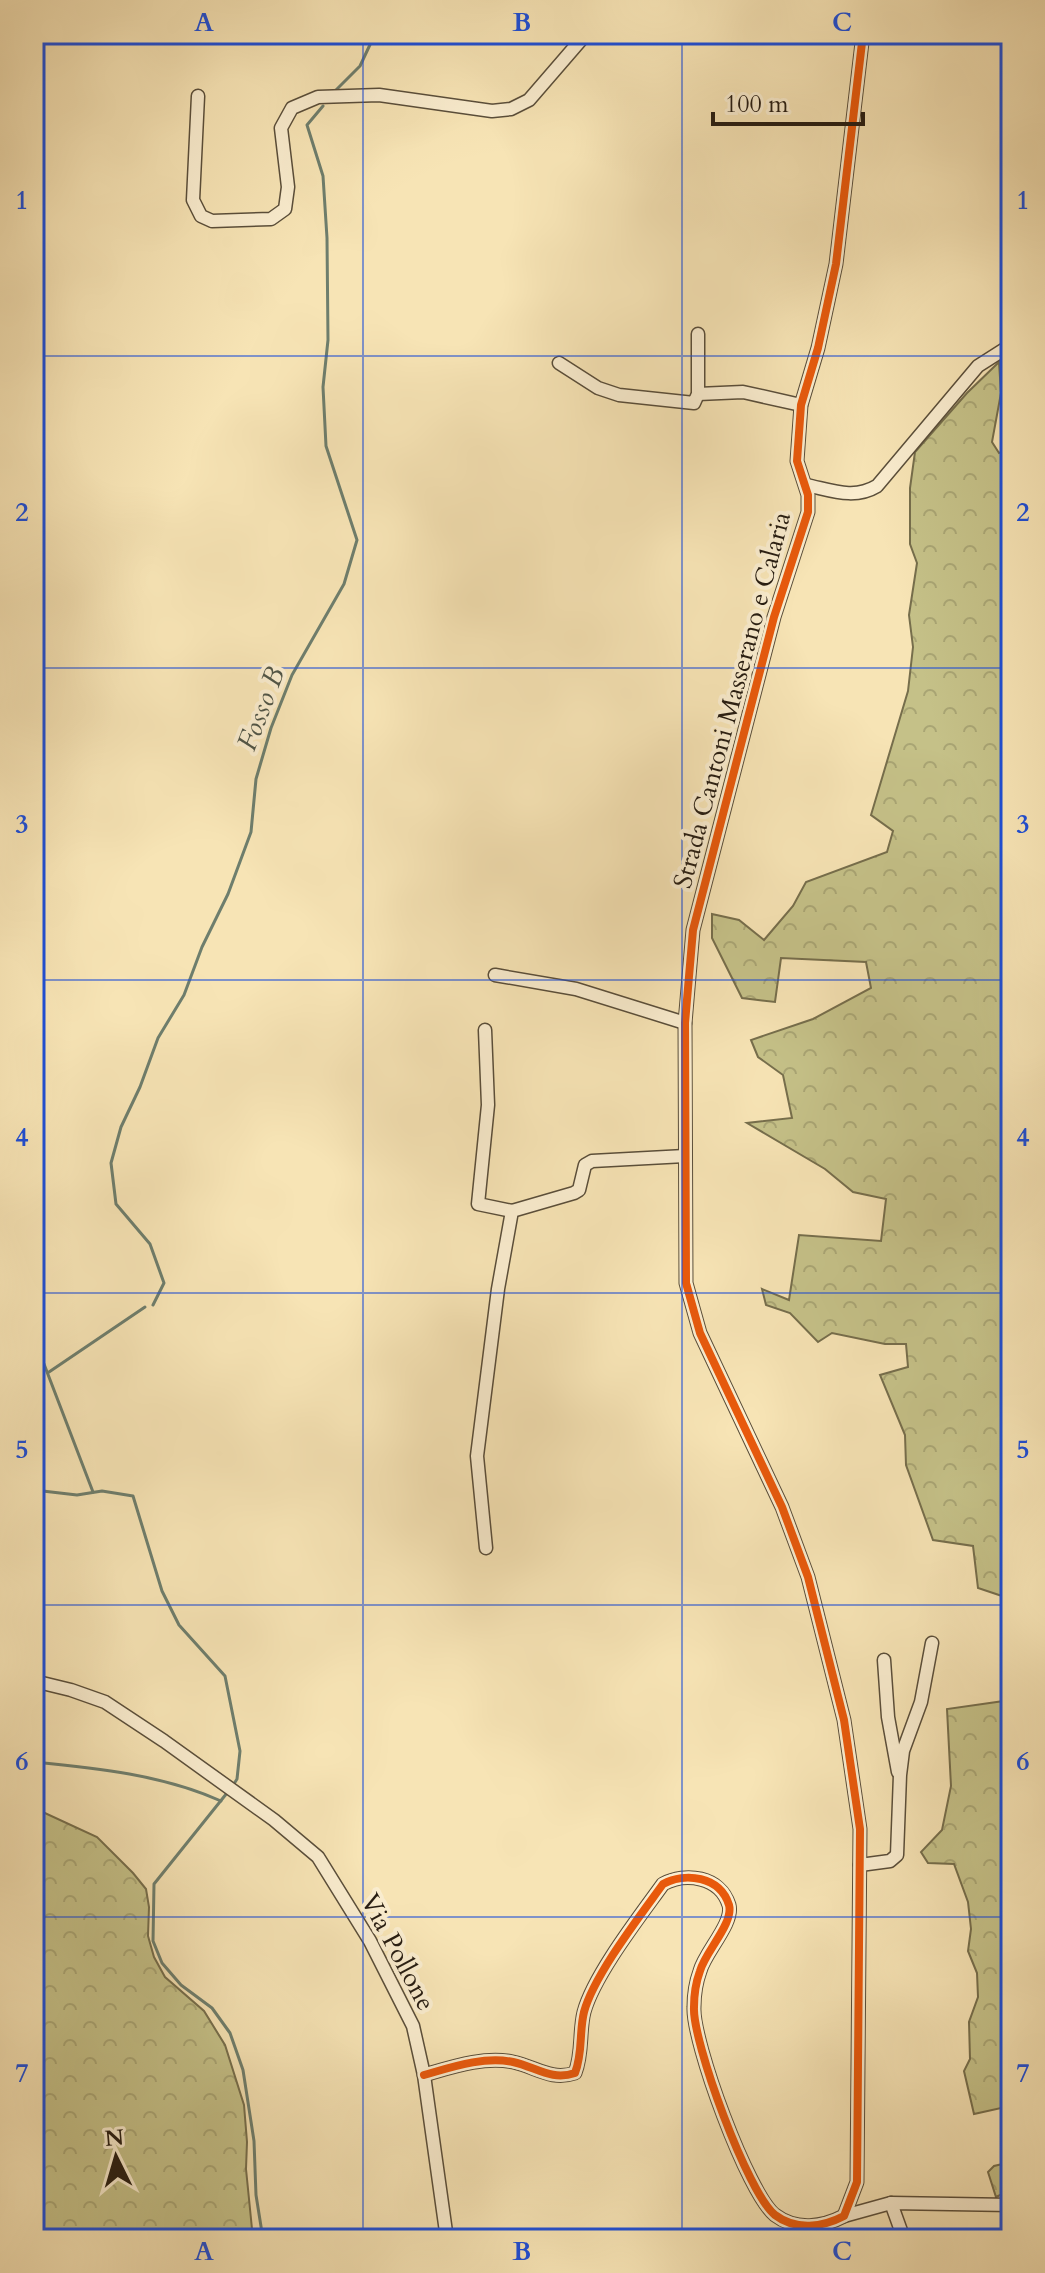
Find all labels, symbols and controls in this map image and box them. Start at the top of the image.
text: A [194,5,214,40]
text: B [513,5,531,40]
text: C [832,5,852,40]
scale bar [713,76,863,126]
text: 100 m [725,88,789,121]
text: 1 [15,183,29,218]
text: 1 [1016,183,1030,218]
text: 2 [15,495,29,530]
text: 2 [1016,495,1030,530]
street label: Strada Cantoni Masserano e Calaria [665,508,799,892]
water label: Fosso B [228,662,294,756]
text: 3 [15,807,29,842]
text: 3 [1016,807,1030,842]
text: 4 [15,1120,29,1155]
text: 4 [1016,1120,1030,1155]
text: 5 [15,1432,29,1467]
text: 5 [1016,1432,1030,1467]
text: 6 [15,1744,29,1779]
text: 6 [1016,1744,1030,1779]
street label: Via Pollone [353,1887,443,2017]
text: 7 [15,2056,29,2091]
text: 7 [1016,2056,1030,2091]
north arrow [76,2117,156,2197]
text: N [104,2122,125,2154]
text: A [194,2234,214,2269]
text: B [513,2234,531,2269]
text: C [832,2234,852,2269]

